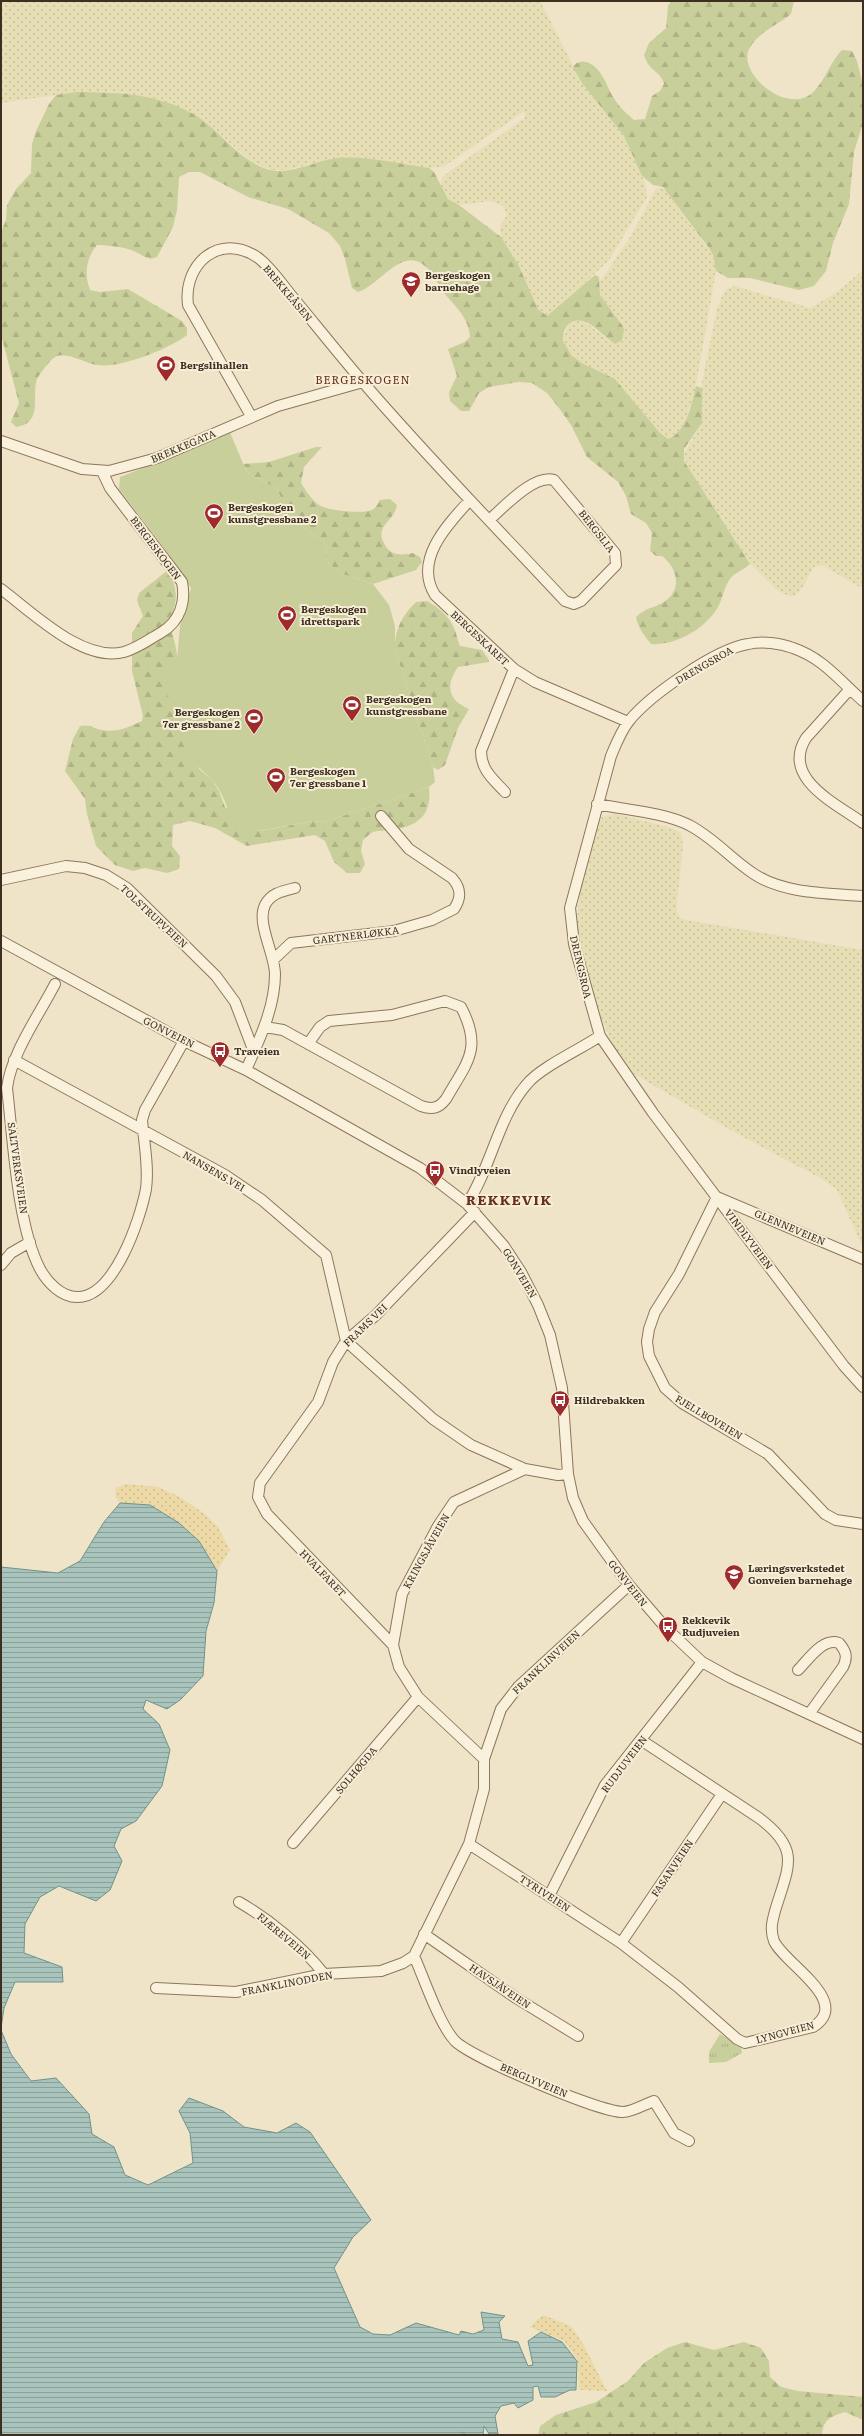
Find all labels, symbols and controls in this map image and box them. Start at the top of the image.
street label: BREKKEÅSEN [260,261,317,324]
place label: Bergeskogen barnehage [425,267,490,294]
school or university icon: Bergeskogen barnehage [400,270,422,298]
sports icon: Bergslihallen [155,354,177,382]
place label: Bergslihallen [180,357,248,372]
district label: BERGESKOGEN [315,371,411,387]
street label: BREKKEGATA [148,425,218,466]
place label: Bergeskogen kunstgressbane 2 [228,499,317,526]
sports icon: Bergeskogen kunstgressbane 2 [203,502,225,530]
street label: BERGSLIA [576,506,619,556]
street label: BERGESKOGEN [127,513,185,583]
place label: Bergeskogen idrettspark [301,601,366,628]
sports icon: Bergeskogen idrettspark [276,604,298,632]
street label: BERGESKARET [448,606,513,669]
street label: DRENGSROA [672,642,736,687]
place label: Bergeskogen kunstgressbane [366,691,447,718]
sports icon: Bergeskogen kunstgressbane [341,694,363,722]
place label: Bergeskogen 7er gressbane 2 [163,704,241,731]
sports icon: Bergeskogen 7er gressbane 2 [243,707,265,735]
place label: Bergeskogen 7er gressbane 1 [290,763,366,790]
sports icon: Bergeskogen 7er gressbane 1 [265,766,287,794]
street label: TOLSTRUPVEIEN [117,880,192,951]
street label: GARTNERLØKKA [312,922,401,947]
street label: DRENGSROA [567,934,596,1001]
street label: GONVEIEN [141,1012,198,1051]
bus stop icon: Traveien [209,1040,231,1068]
place label: Traveien [234,1043,280,1058]
street label: SALTVERKSVEIEN [5,1121,32,1215]
street label: NANSENS VEI [180,1147,248,1195]
bus stop icon: Vindlyveien [424,1159,446,1187]
place label: Vindlyveien [449,1162,511,1177]
district label: REKKEVIK [466,1189,552,1209]
street label: VINDLYVEIEN [722,1205,777,1272]
street label: GLENNEVEIEN [752,1205,828,1248]
street label: GONVEIEN [500,1245,541,1301]
street label: FRAMS VEI [339,1300,390,1350]
bus stop icon: Hildrebakken [549,1389,571,1417]
street label: FJELLBOVEIEN [673,1391,746,1443]
place label: Hildrebakken [574,1392,645,1407]
street label: KRINGSJÅVEIEN [399,1510,453,1591]
street label: HVALFARET [297,1545,350,1600]
street label: GONVEIEN [605,1556,652,1609]
place label: Læringsverkstedet Gonveien barnehage [748,1560,853,1587]
school or university icon: Læringsverkstedet Gonveien barnehage [723,1563,745,1591]
place label: Rekkevik Rudjuveien [682,1612,740,1639]
bus stop icon: Rekkevik Rudjuveien [657,1615,679,1643]
street label: FRANKLINVEIEN [508,1626,583,1697]
street label: RUDJUVEIEN [597,1732,650,1796]
street label: SOLHØGDA [331,1742,380,1797]
street label: FASANVEIEN [647,1836,696,1900]
street label: TYRIVEIEN [517,1870,574,1915]
street label: FJÆREVEIEN [254,1909,314,1963]
street label: HAVSJÅVEIEN [467,1959,534,2012]
street label: FRANKLINODDEN [240,1966,334,1999]
street label: LYNGVEIEN [754,2016,816,2047]
street label: BERGLYVEIEN [498,2058,570,2101]

